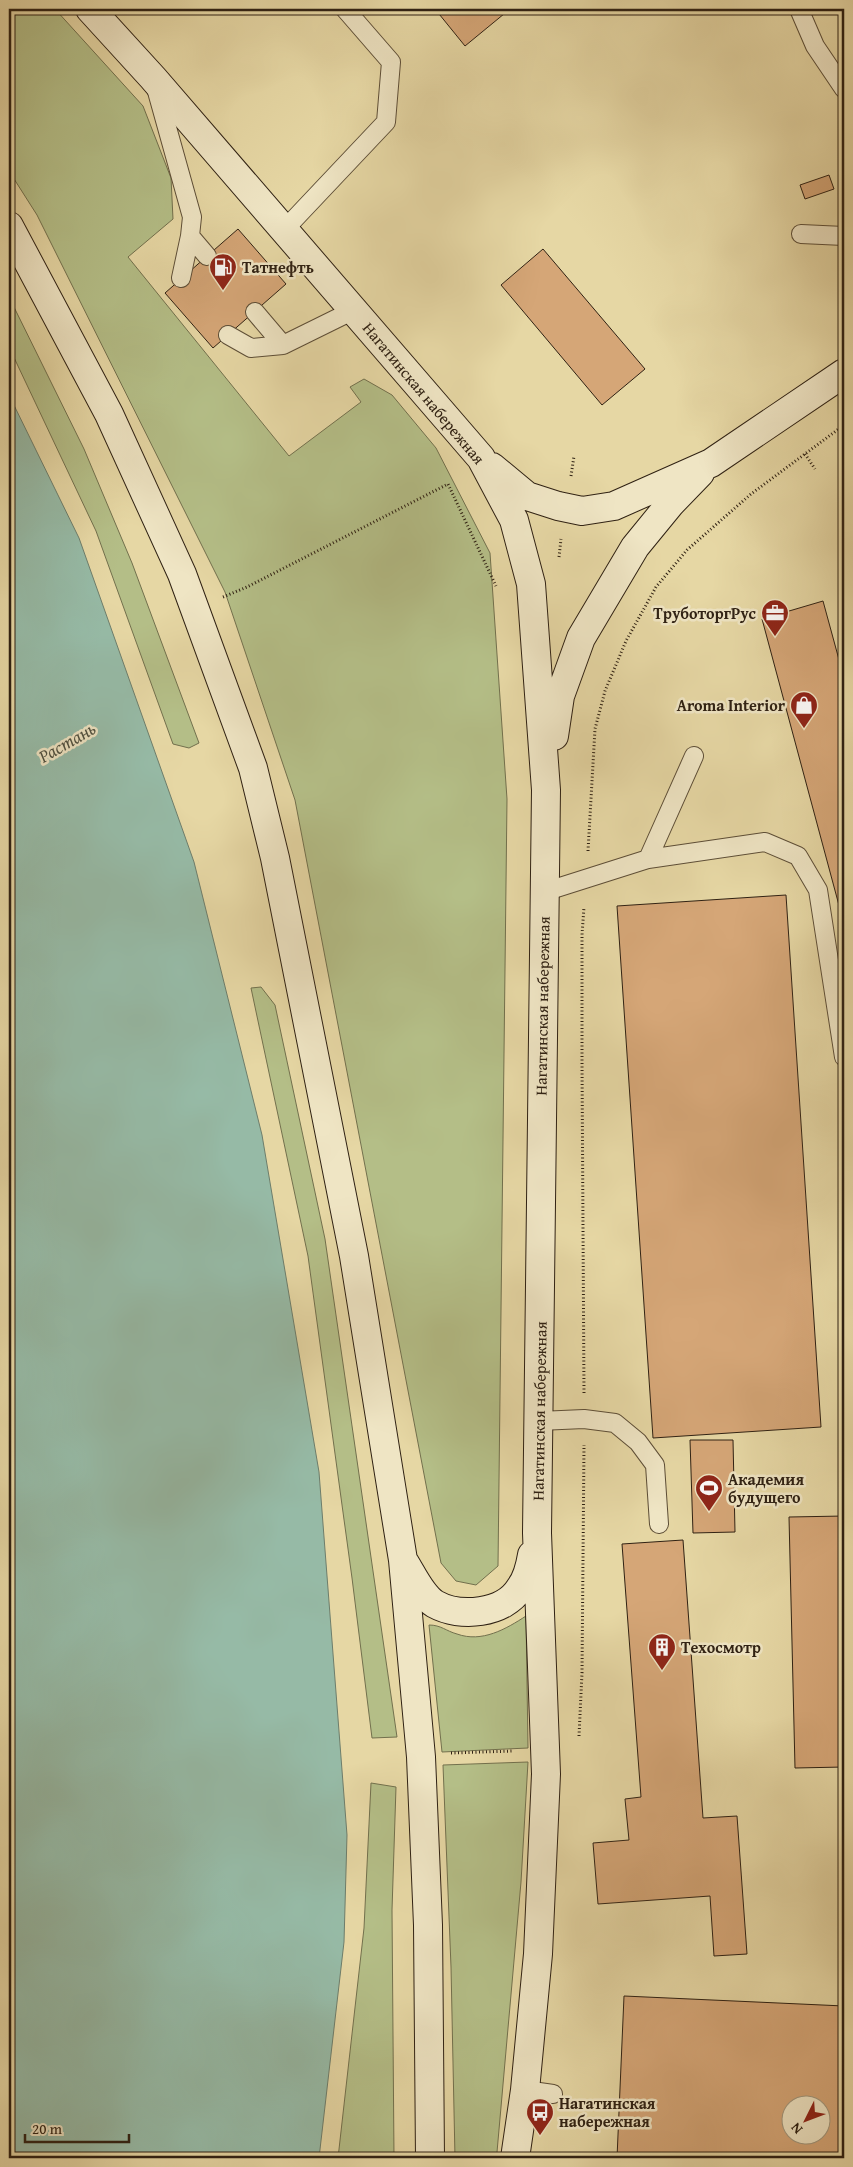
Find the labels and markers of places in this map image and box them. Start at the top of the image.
fuel station icon: Татнефть [208,252,238,291]
place label: Татнефть [242,255,314,279]
office icon: ТруботоргРус [760,598,790,637]
place label: ТруботоргРус [653,601,757,625]
shop icon: Aroma Interior [789,690,819,729]
place label: Aroma Interior [677,693,786,717]
place label: Академия будущего [728,1467,804,1509]
sports icon: Академия будущего [694,1473,724,1512]
building icon: Техосмотр [647,1632,677,1671]
place label: Техосмотр [681,1635,761,1659]
place label: Нагатинская набережная [559,2091,656,2133]
bus stop icon: Нагатинская набережная [525,2097,555,2136]

